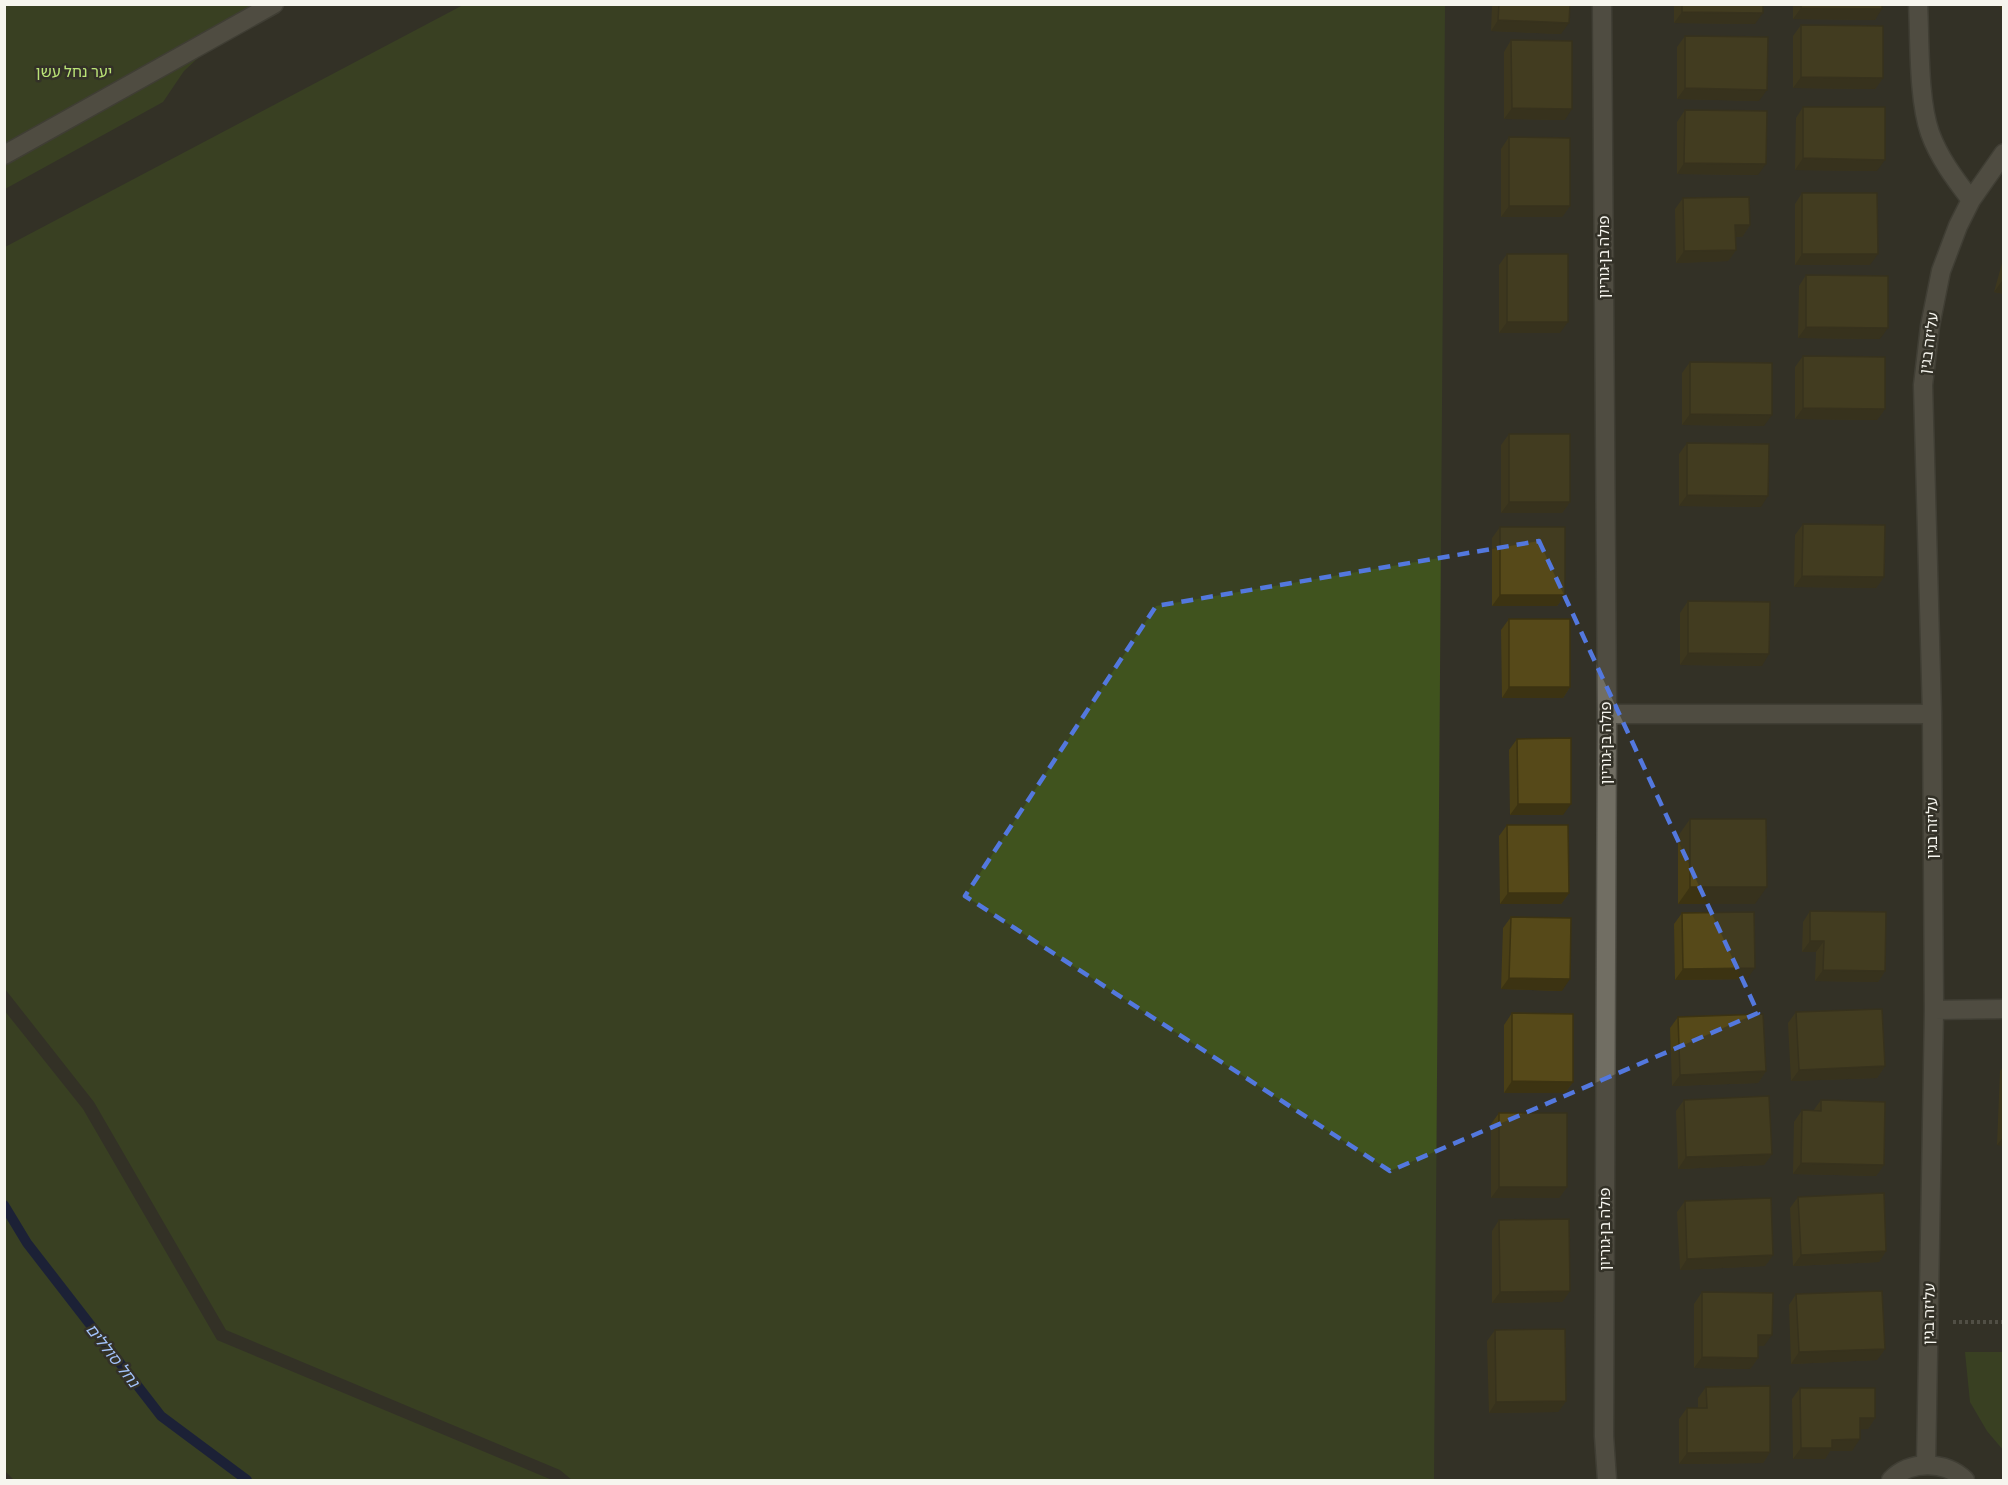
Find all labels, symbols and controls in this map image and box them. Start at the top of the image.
park label: יער נחל עשן [36,63,112,81]
street label: פולה בן-גוריון [1595,215,1613,299]
street label: עליזה בגין [1916,311,1942,375]
street label: פולה בן-גוריון [1597,701,1615,785]
street label: עליזה בגין [1923,797,1941,859]
street label: פולה בן-גוריון [1596,1187,1614,1271]
street label: עליזה בגין [1919,1283,1939,1345]
water label: נחל סוללים [82,1320,144,1392]

